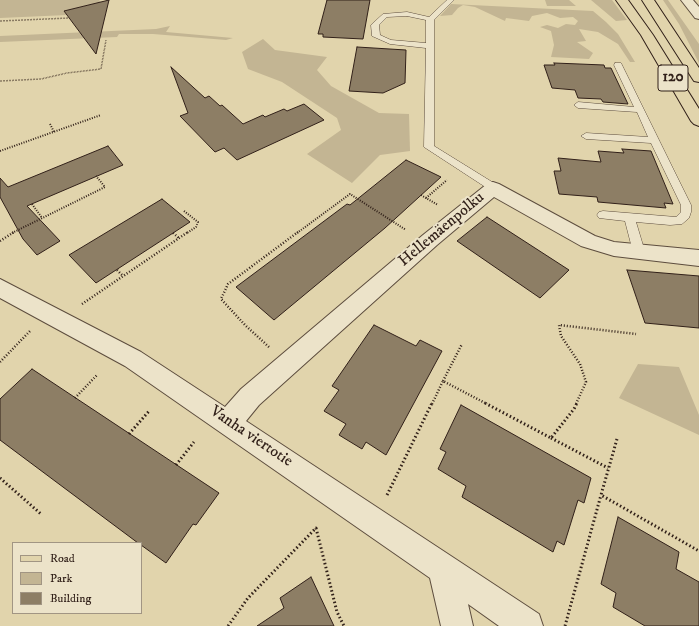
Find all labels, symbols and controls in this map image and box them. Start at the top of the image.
road number: 120 [658,65,688,91]
street label: Hellemäenpolku [395,189,489,271]
street label: Vanha viertotie [206,402,296,472]
legend [12,542,142,614]
text: Road [50,551,75,566]
text: Park [50,571,72,586]
text: Building [50,591,91,606]

